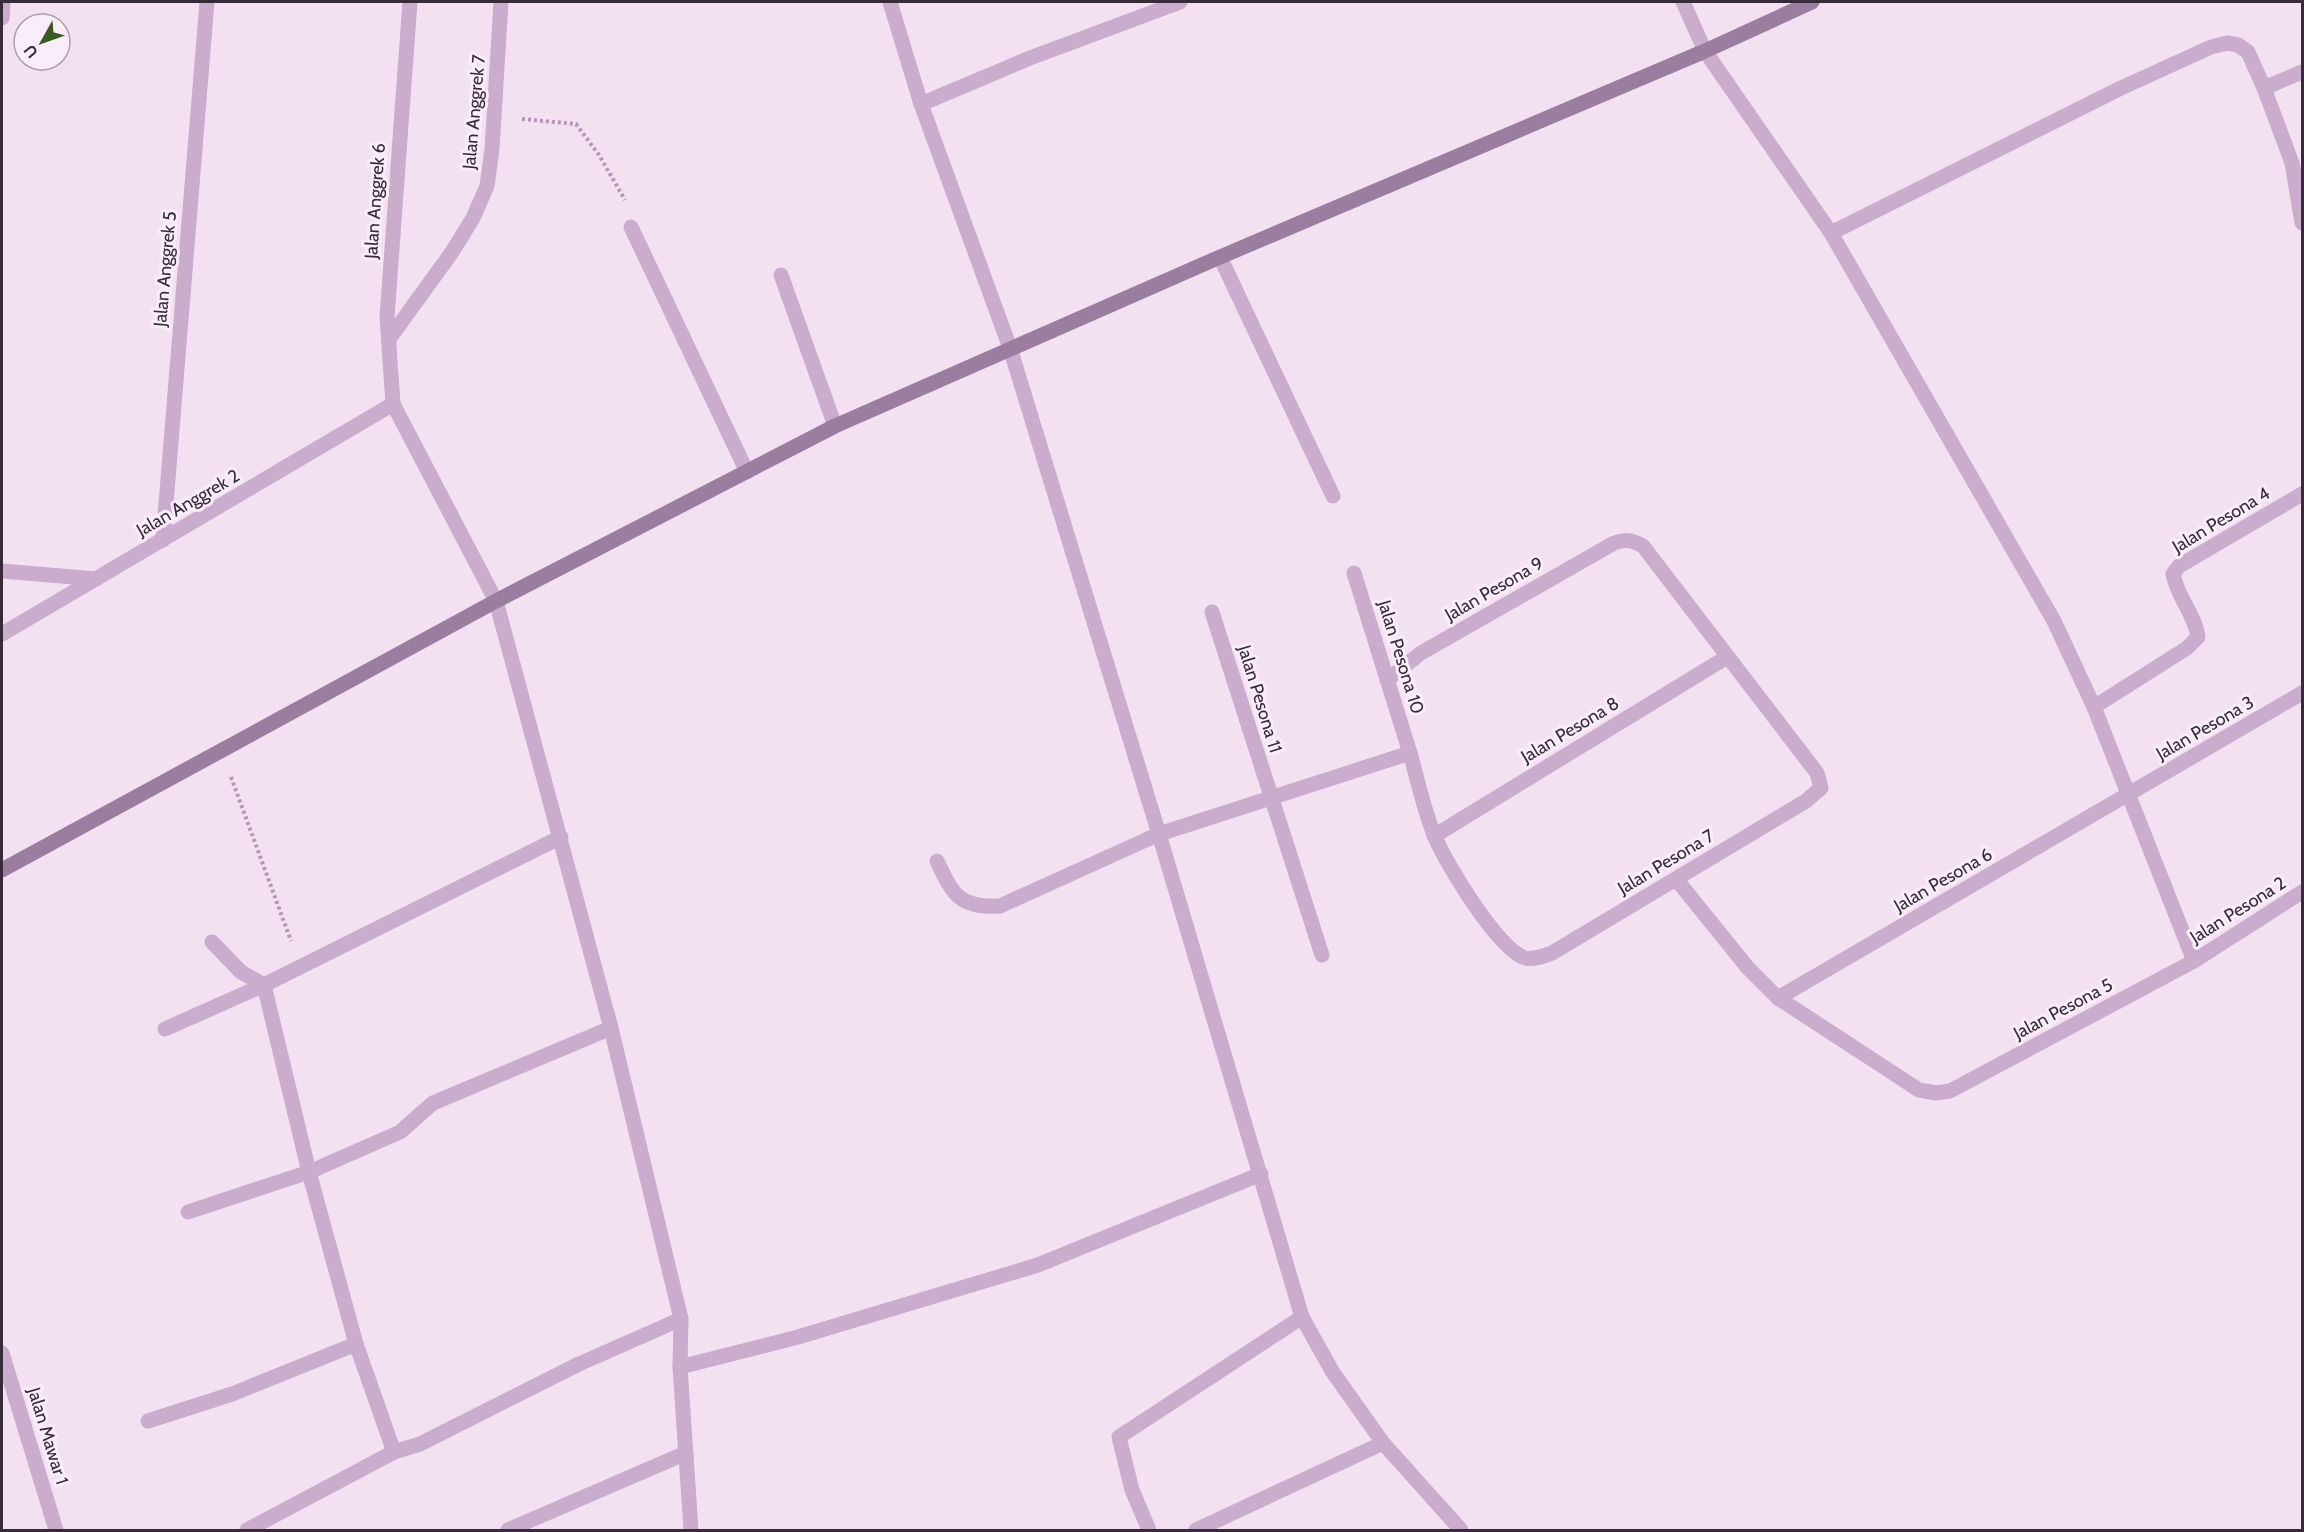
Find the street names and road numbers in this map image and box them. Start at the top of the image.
street label: Jalan Anggrek 7 [458,54,490,171]
street label: Jalan Anggrek 6 [360,142,390,261]
street label: Jalan Anggrek 5 [149,210,181,329]
street label: Jalan Anggrek 2 [132,465,243,542]
street label: Jalan Pesona 4 [2167,482,2274,558]
street label: Jalan Pesona 9 [1440,552,1547,626]
street label: Jalan Pesona 10 [1373,596,1429,717]
street label: Jalan Pesona 11 [1233,642,1287,755]
street label: Jalan Pesona 3 [2151,691,2258,765]
street label: Jalan Pesona 8 [1516,692,1623,768]
street label: Jalan Pesona 7 [1613,825,1718,900]
street label: Jalan Pesona 6 [1889,843,1996,917]
street label: Jalan Pesona 2 [2185,872,2290,949]
street label: Jalan Pesona 5 [2009,974,2116,1045]
street label: Jalan Mawar 1 [23,1384,73,1487]

